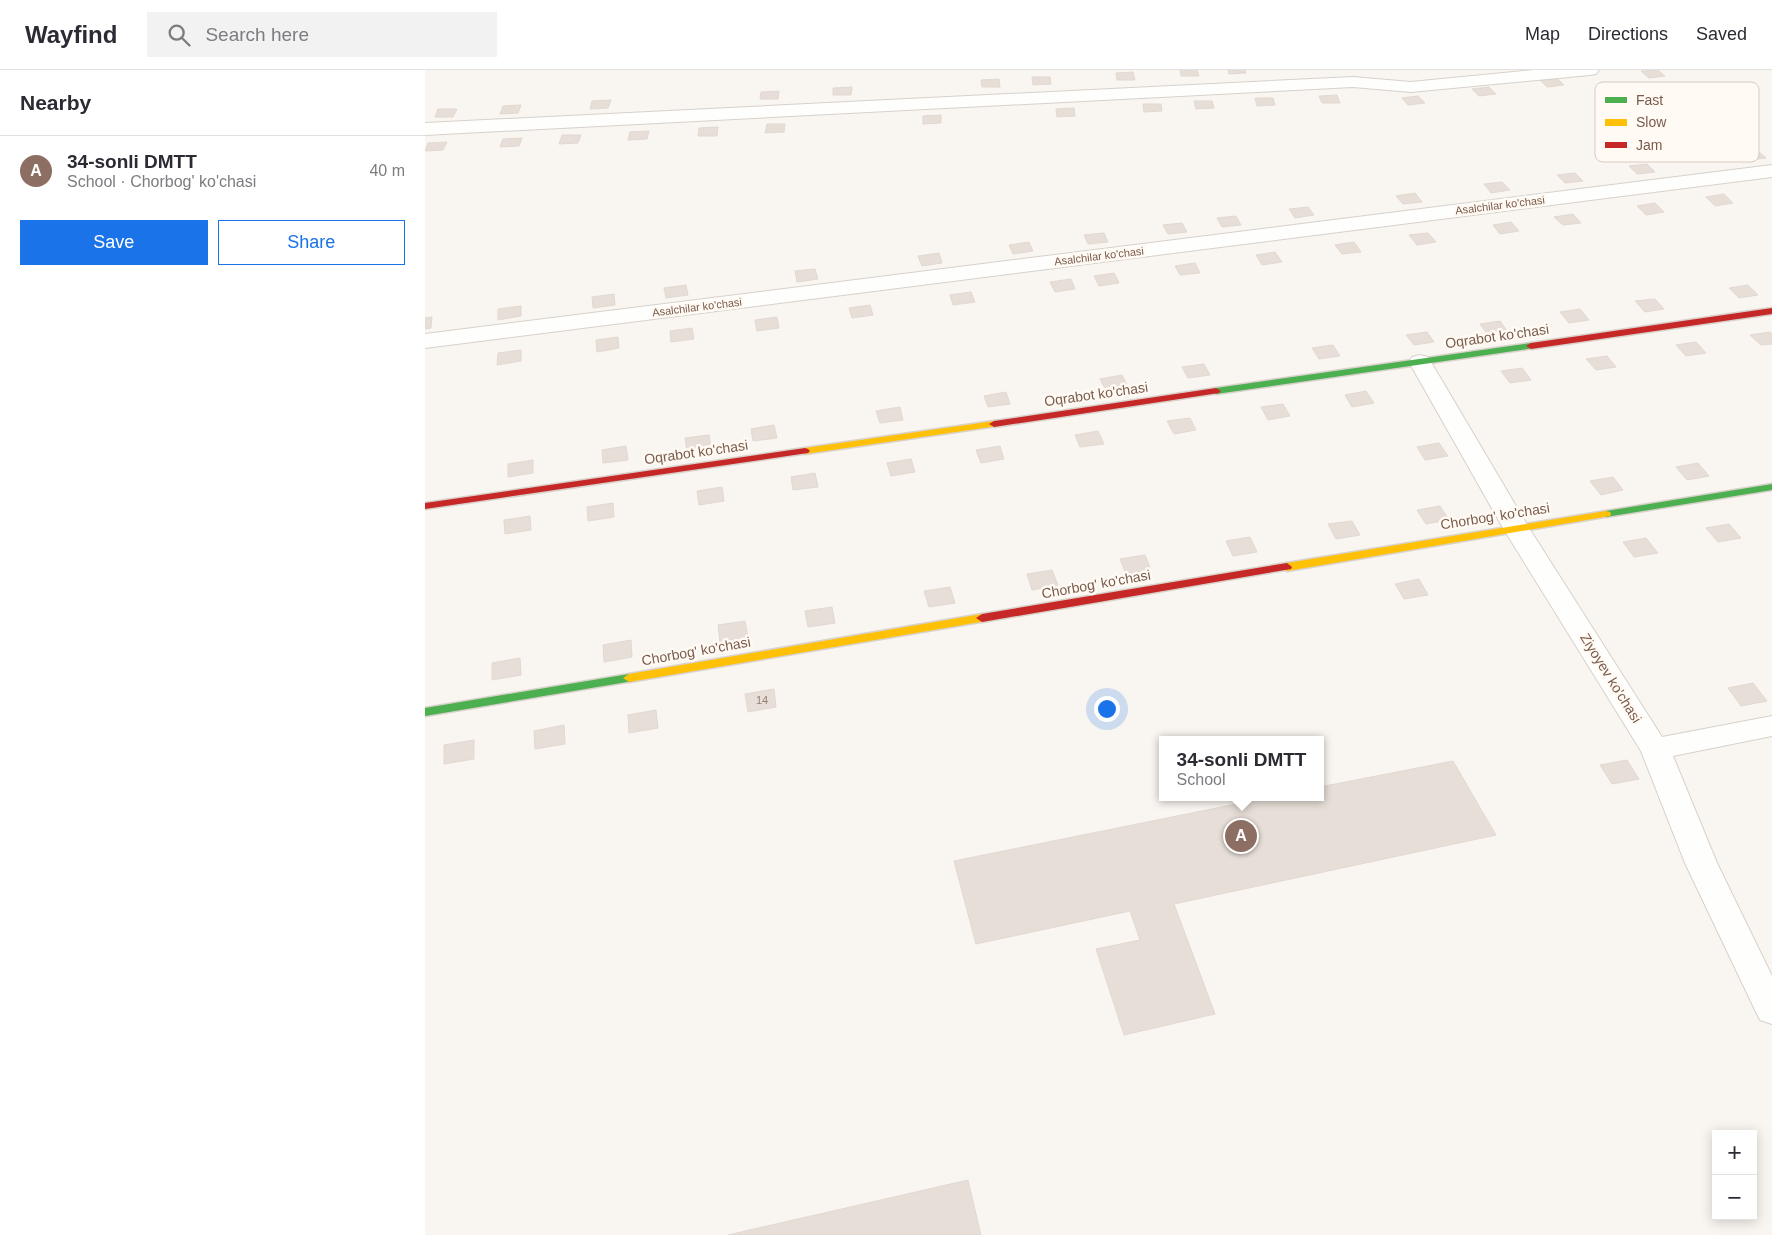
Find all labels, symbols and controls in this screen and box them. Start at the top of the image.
search box [147,12,497,57]
text: Wayfind [25,21,117,48]
icon: search [165,21,193,49]
text: Search here [205,24,309,45]
text: Map [1525,24,1560,44]
text: Directions [1588,24,1668,44]
text: Saved [1696,24,1747,44]
legend [1595,82,1759,162]
text: Nearby [20,91,91,114]
text: Fast [1636,92,1663,108]
text: Slow [1636,114,1667,130]
text: Jam [1636,137,1662,153]
text: 34-sonli DMTT [67,151,197,172]
text: A [30,162,42,179]
text: 40 m [369,162,405,179]
text: School · Chorbog' ko'chasi [67,173,256,190]
street label: Asalchilar ko'chasi [1455,194,1545,216]
button: Save [20,220,208,265]
button: Share [218,220,405,265]
street label: Asalchilar ko'chasi [1054,245,1144,267]
street label: Asalchilar ko'chasi [652,296,742,318]
street label: Oqrabot ko'chasi [1444,321,1550,351]
street label: Oqrabot ko'chasi [1043,379,1149,409]
street label: Oqrabot ko'chasi [643,437,749,467]
street label: Chorbog' ko'chasi [1439,499,1551,533]
street label: Chorbog' ko'chasi [1040,567,1152,601]
street label: Ziyoyev ko'chasi [1577,630,1645,726]
street label: Chorbog' ko'chasi [640,634,752,668]
house number: 14 [756,694,768,706]
your location [1094,696,1120,722]
popup [1159,736,1324,801]
text: 34-sonli DMTT [1177,749,1306,770]
text: School [1177,771,1226,788]
pin: A [1225,817,1257,855]
map controls [1712,1130,1757,1220]
button: + [1712,1130,1757,1175]
button: − [1712,1175,1757,1220]

